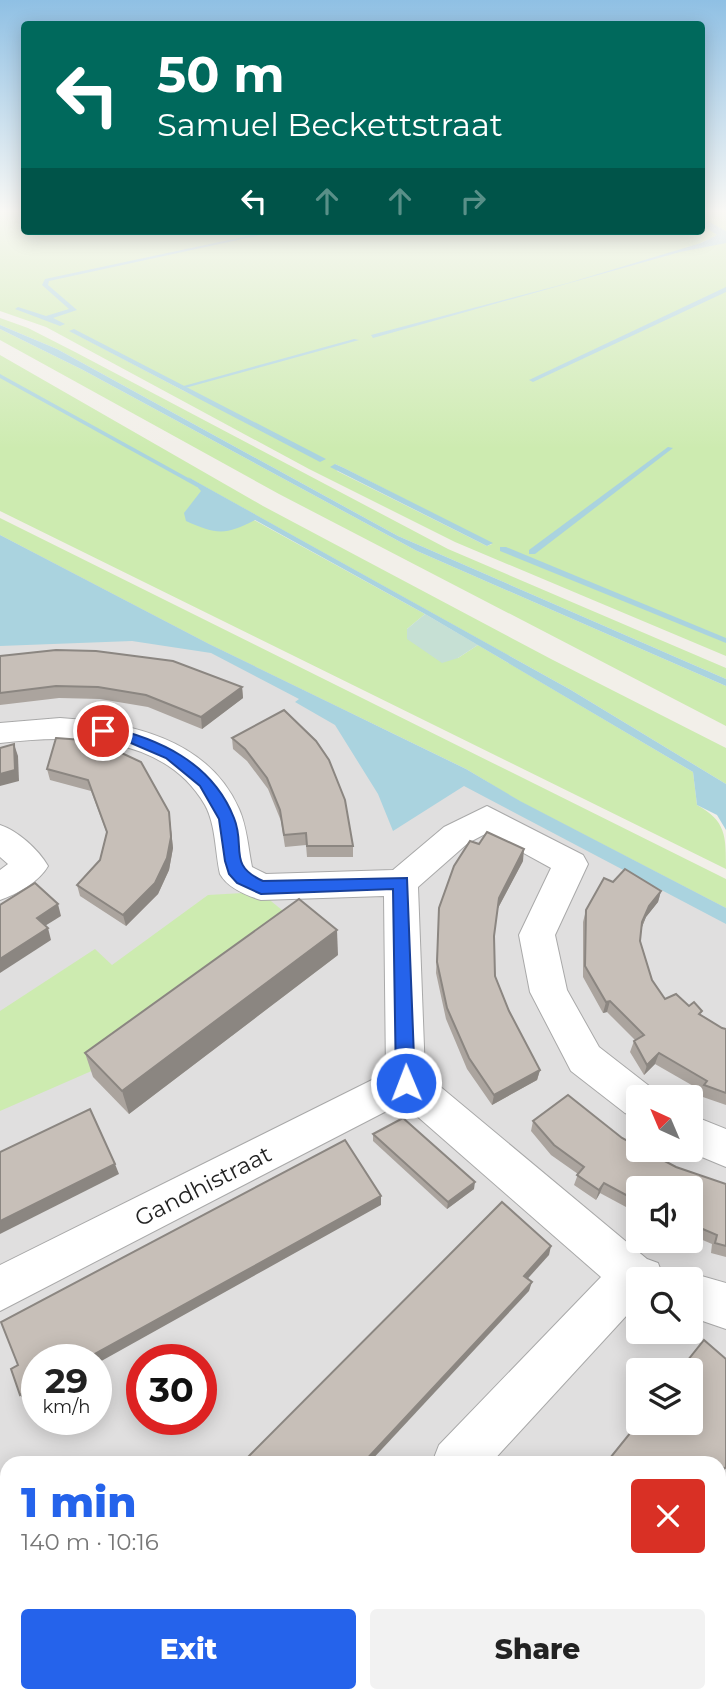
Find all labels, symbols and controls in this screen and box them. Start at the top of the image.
text: 50 m [157,45,285,104]
icon: left [42,49,133,140]
text: Samuel Beckettstraat [157,105,503,144]
icon: left [235,182,273,220]
icon: ahead [308,182,346,220]
icon: ahead [381,182,419,220]
icon: right [454,182,492,220]
pin [73,701,133,761]
icon: arrive [84,712,122,750]
position arrow [369,1046,443,1120]
north arrow [626,1085,704,1162]
map controls [626,1085,703,1435]
street label: Gandhistraat [130,1140,276,1232]
button: sound [626,1176,703,1253]
button: search [626,1267,703,1344]
speed limit sign: 30 [126,1344,217,1435]
button: layers [626,1358,703,1435]
text: 29 [45,1359,88,1402]
text: km/h [42,1396,91,1418]
text: 1 min [21,1476,137,1528]
button: close [631,1479,705,1553]
text: 140 m · 10:16 [21,1528,159,1556]
button: Exit [21,1609,356,1689]
button: Share [370,1609,705,1689]

